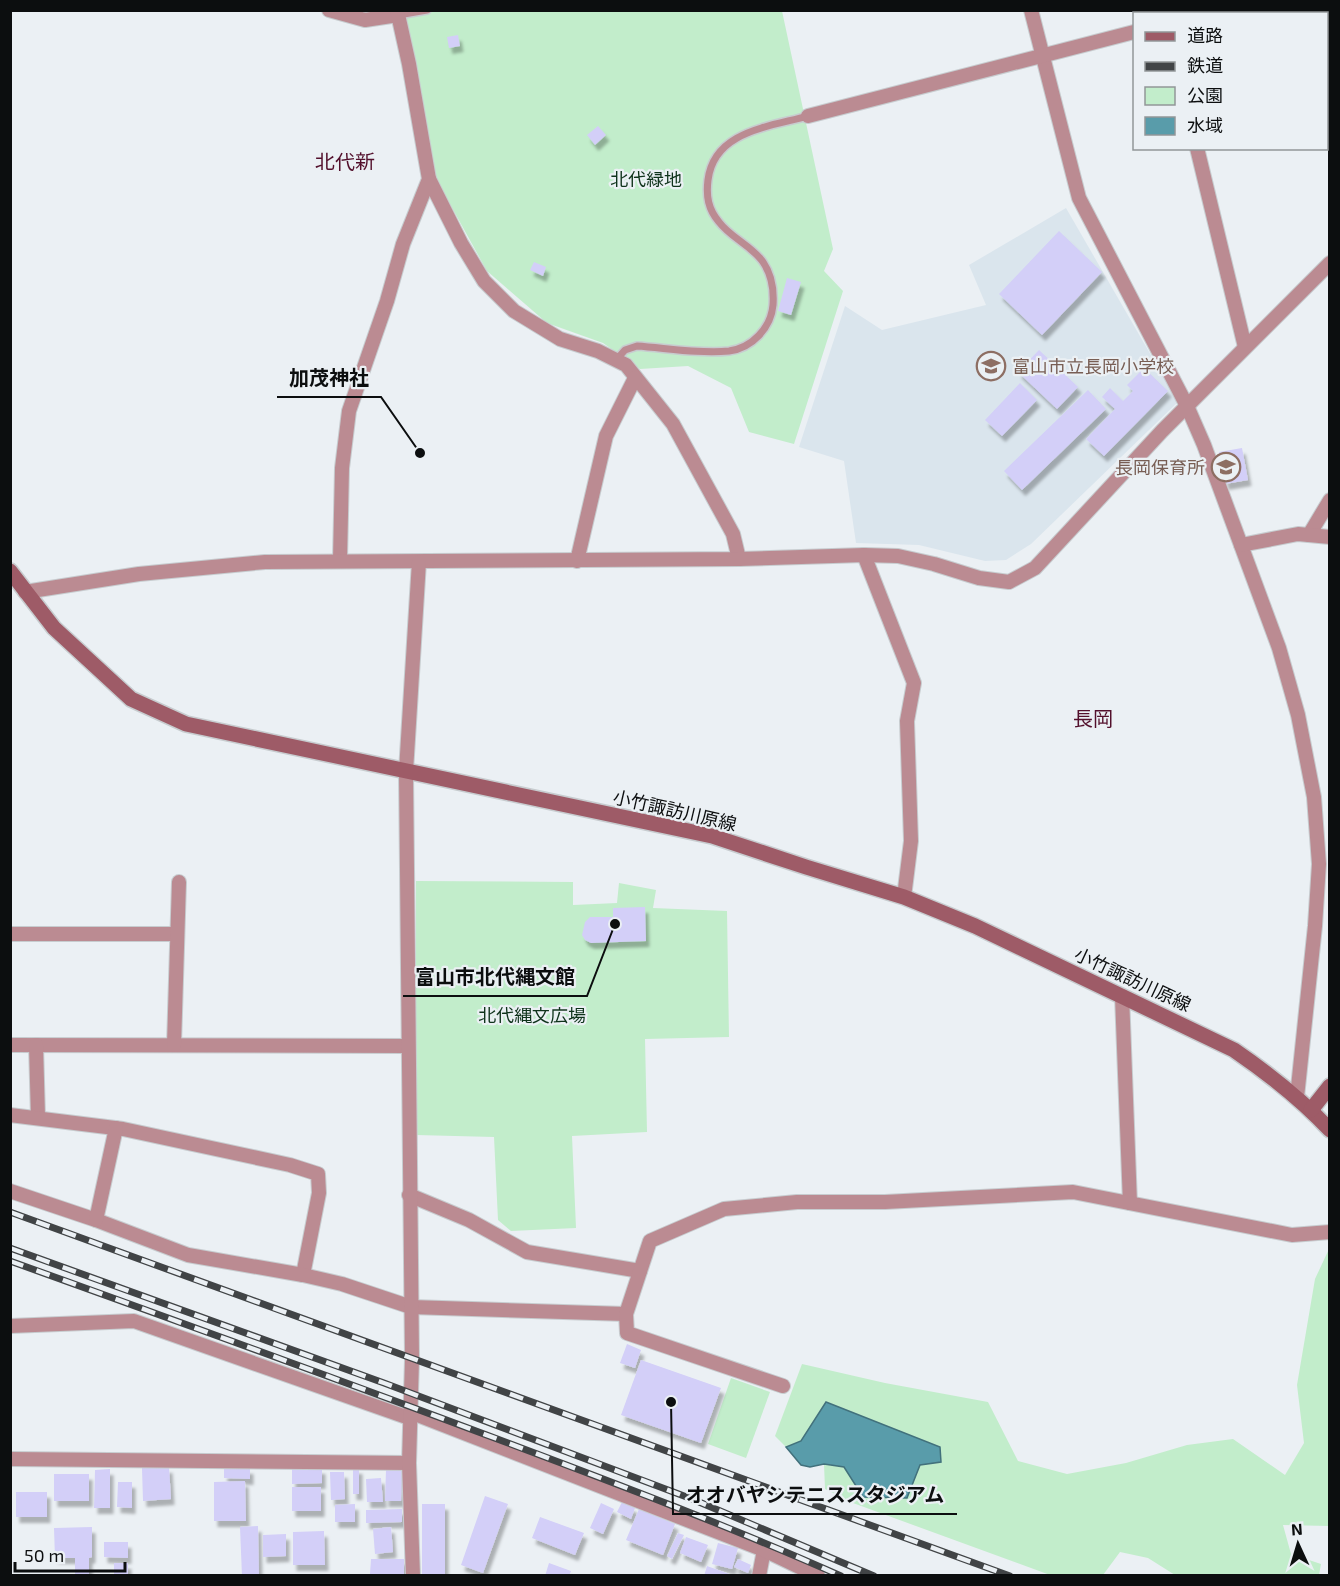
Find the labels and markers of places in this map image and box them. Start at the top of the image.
school or university icon: 富山市立長岡小学校 [975,350,1007,382]
place label: 富山市立長岡小学校 [1012,355,1174,377]
callout: 加茂神社 [277,359,381,397]
school or university icon: 長岡保育所 [1210,451,1242,483]
place label: 長岡保育所 [1115,456,1205,478]
callout: 富山市北代縄文館 [403,958,587,996]
callout: オオバヤシテニススタジアム [673,1476,957,1514]

